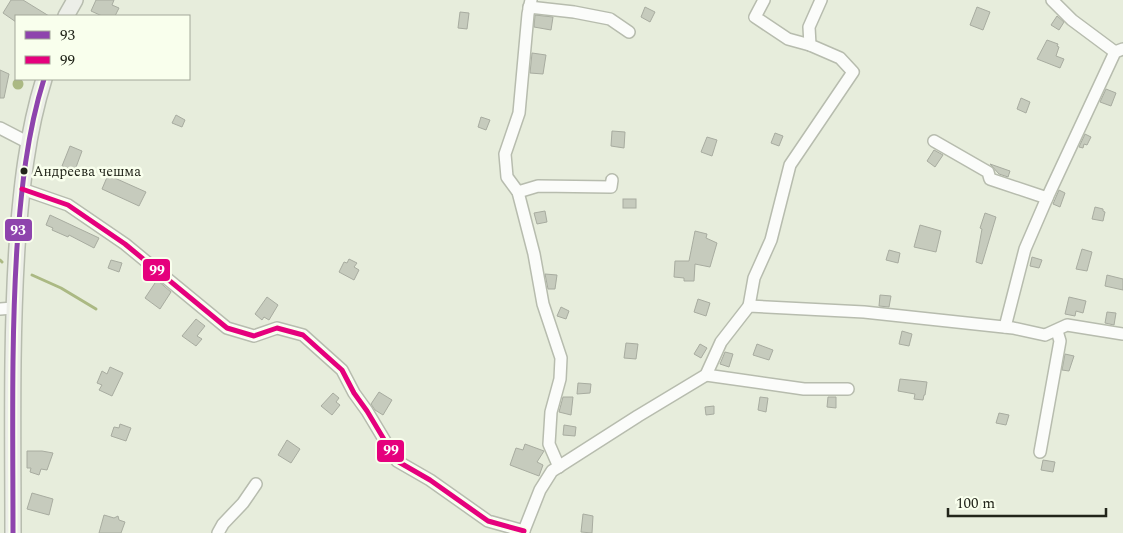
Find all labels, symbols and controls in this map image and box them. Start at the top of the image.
legend [15,15,190,80]
text: 93 [60,24,76,47]
text: 99 [60,49,75,72]
place label: Андреева чешма [33,161,141,182]
marker: Андреева чешма [19,166,29,176]
line badge: 93 [4,218,33,242]
text: 93 [10,220,26,241]
line badge: 99 [142,258,171,282]
text: 99 [149,260,165,281]
line badge: 99 [376,439,405,463]
text: 99 [383,440,399,461]
scale bar [948,486,1106,518]
text: 100 m [956,492,995,515]

